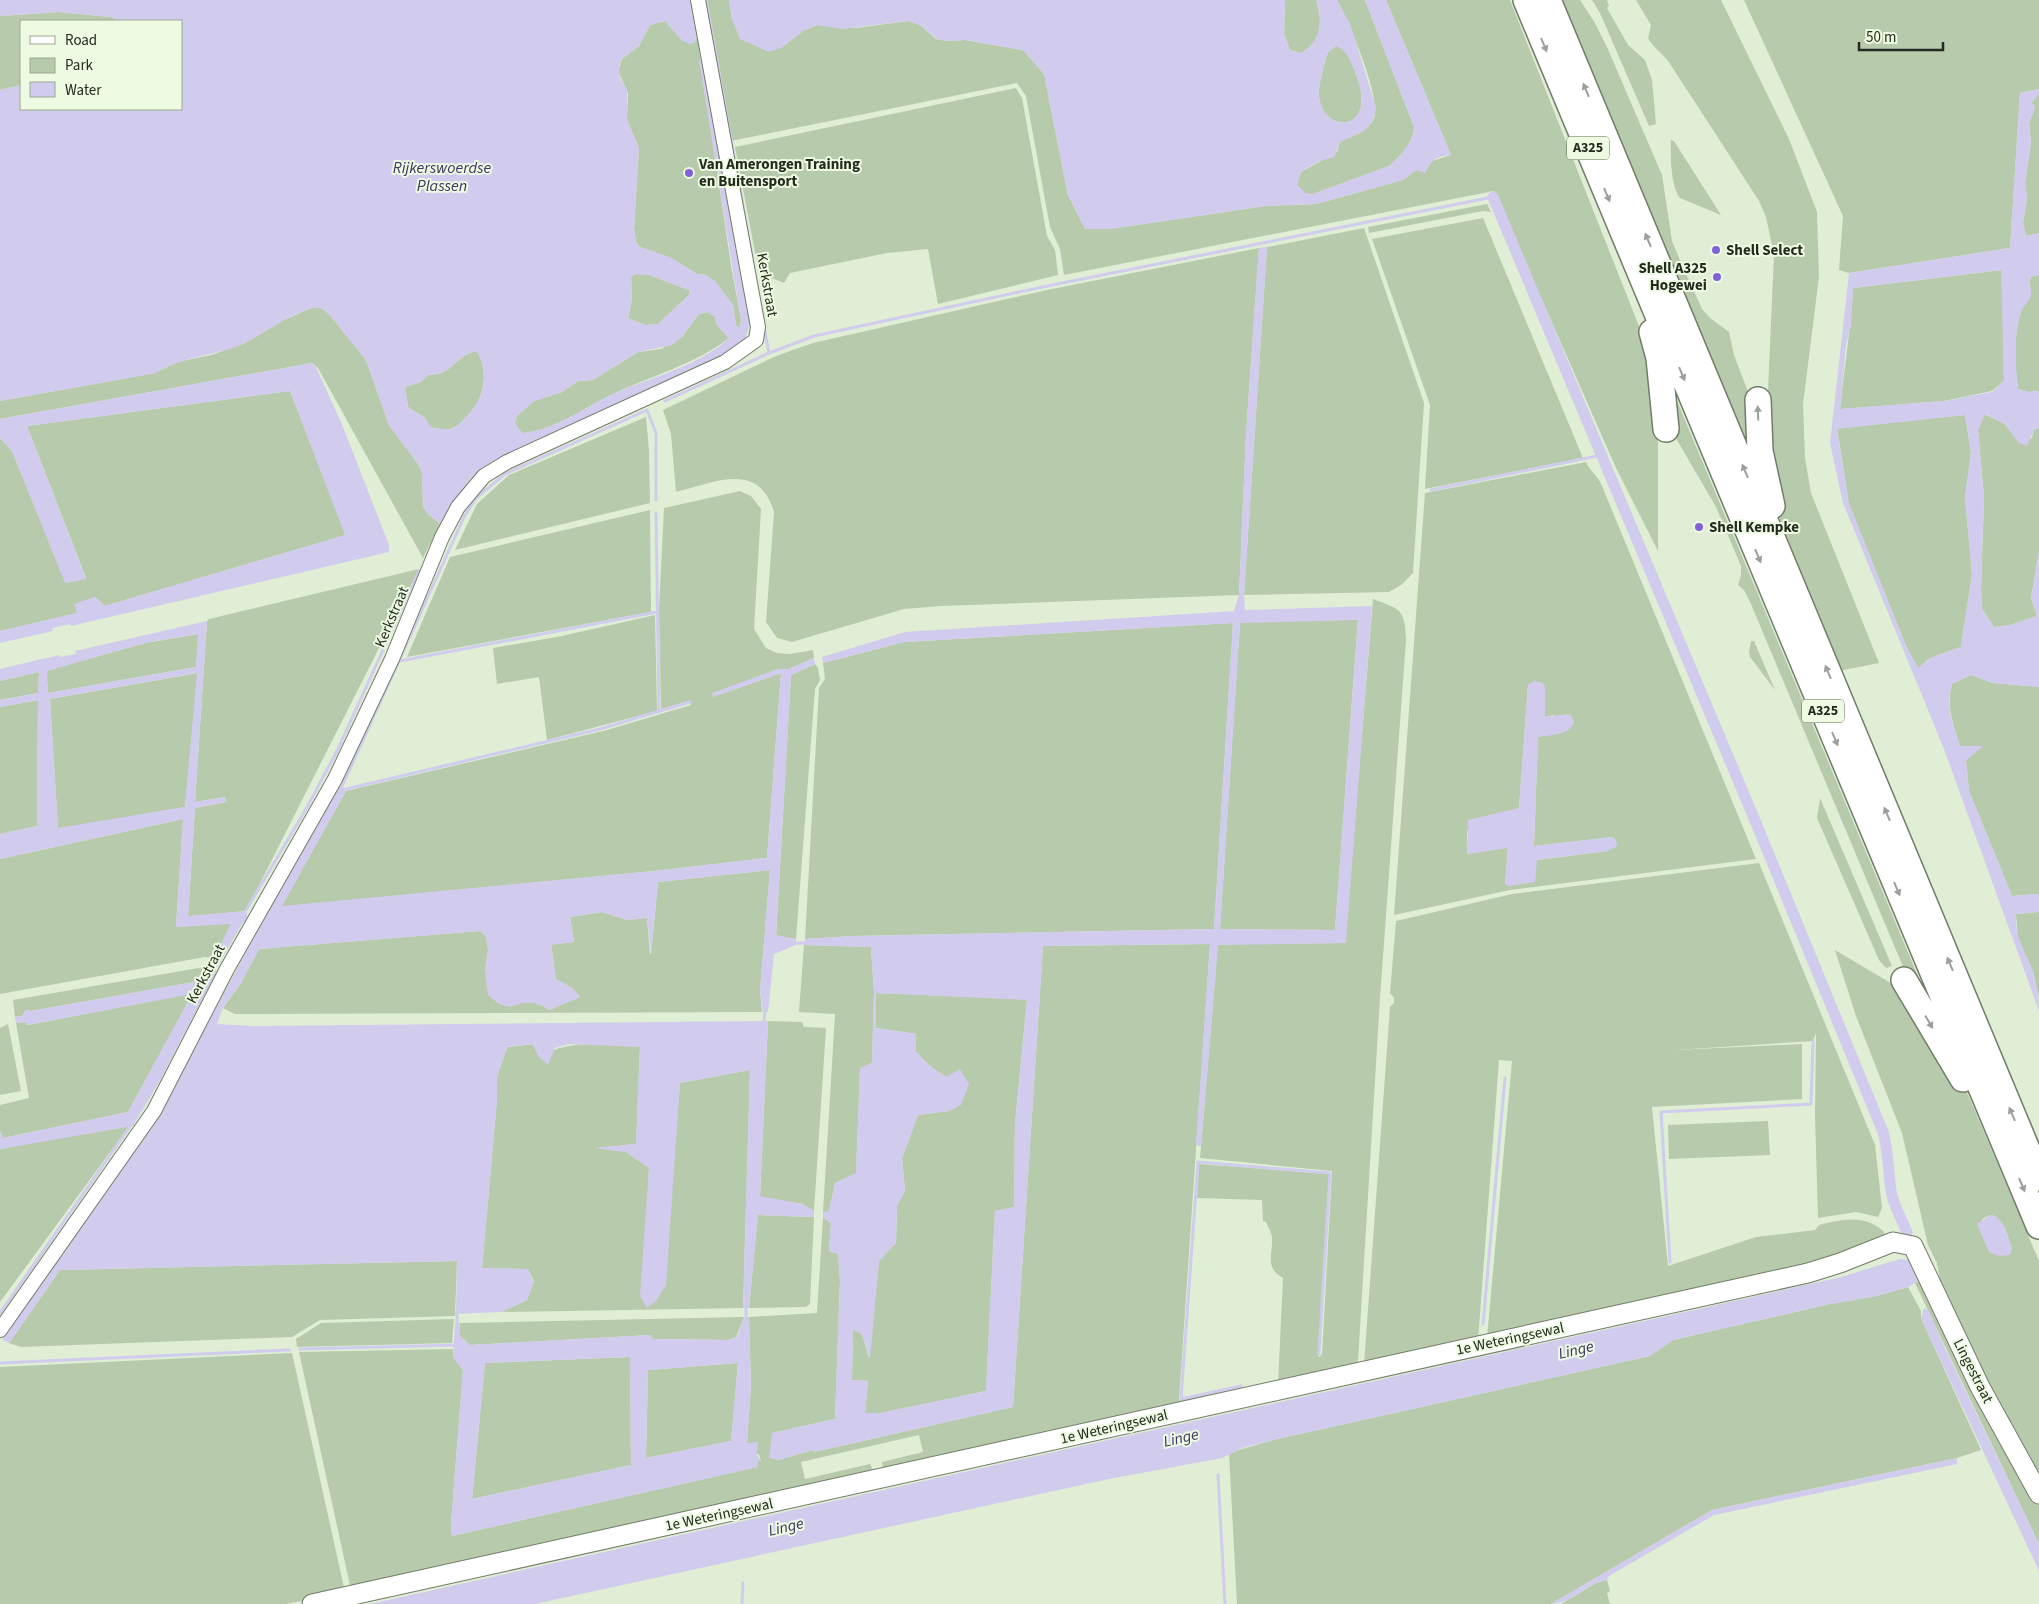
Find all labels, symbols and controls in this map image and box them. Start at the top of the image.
legend [20,20,182,110]
scale bar [1859,20,1943,52]
text: 50 m [1866,27,1896,48]
text: Road [65,30,97,51]
one-way arrow [1541,38,1549,52]
text: Park [65,55,94,76]
text: Water [65,80,102,101]
one-way arrow [1581,83,1589,97]
road number: A325 [1567,136,1609,160]
place label: Van Amerongen Training en Buitensport [698,154,860,192]
water label: Rijkerswoerdse Plassen [393,157,492,197]
marker: Van Amerongen Training en Buitensport [683,167,695,179]
one-way arrow [1604,188,1612,202]
one-way arrow [1644,233,1652,247]
place label: Shell Select [1726,240,1803,261]
marker: Shell Select [1710,244,1722,256]
street label: Kerkstraat [751,251,783,319]
place label: Shell A325 Hogewei [1638,258,1707,296]
marker: Shell A325 Hogewei [1711,271,1723,283]
one-way arrow [1679,367,1687,381]
one-way arrow [1754,405,1762,421]
one-way arrow [1740,464,1748,478]
place label: Shell Kempke [1709,517,1799,538]
marker: Shell Kempke [1693,521,1705,533]
one-way arrow [1755,549,1763,564]
street label: Kerkstraat [370,583,414,651]
one-way arrow [1824,665,1832,679]
road number: A325 [1802,699,1844,722]
one-way arrow [1831,732,1839,746]
one-way arrow [1883,807,1891,821]
one-way arrow [1894,882,1902,896]
street label: Kerkstraat [182,941,230,1007]
one-way arrow [1946,956,1954,971]
one-way arrow [1924,1015,1934,1028]
one-way arrow [2008,1107,2016,1121]
one-way arrow [2018,1178,2026,1192]
street label: 1e Weteringsewal [1454,1317,1566,1361]
water label: Linge [1556,1335,1596,1365]
street label: Lingestraat [1948,1335,1998,1407]
street label: 1e Weteringsewal [1058,1404,1170,1450]
water label: Linge [1161,1423,1201,1453]
street label: 1e Weteringsewal [663,1493,775,1537]
water label: Linge [766,1512,806,1542]

